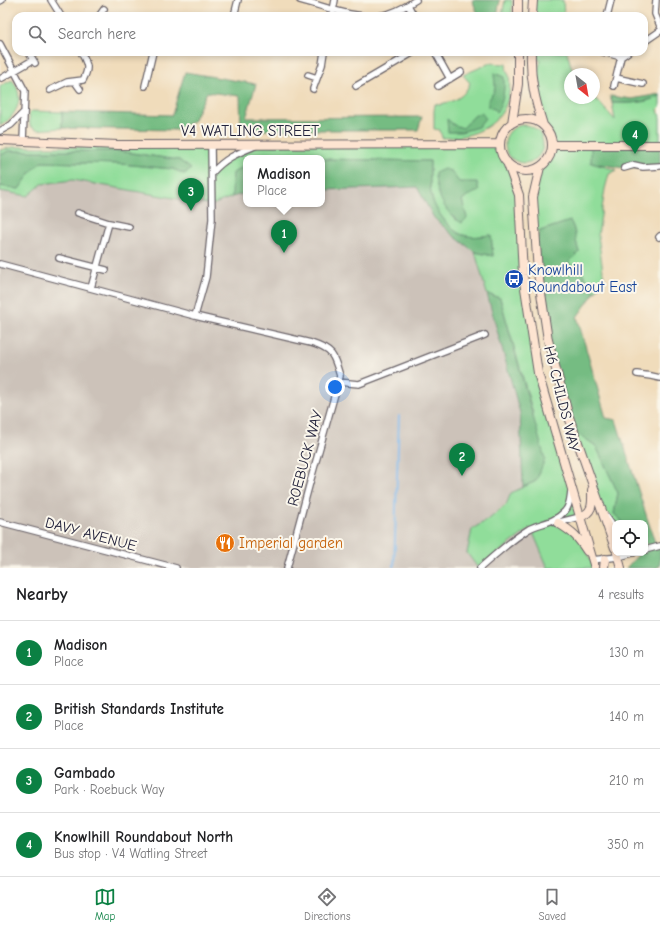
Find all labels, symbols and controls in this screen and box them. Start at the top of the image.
search box [12,12,648,56]
icon: search [26,23,48,45]
text: Search here [58,25,136,43]
north arrow [564,68,600,104]
pin: 4 [622,121,648,154]
street label: V4 WATLING STREET [181,122,319,140]
popup [243,155,325,207]
text: Madison [257,165,311,183]
pin: 3 [178,178,204,211]
text: Place [257,183,287,198]
pin: 1 [271,220,297,253]
place label: Knowlhill Roundabout East [528,261,637,296]
bus stop icon: Knowlhill Roundabout East [503,268,525,290]
street label: H6 CHILDS WAY [540,344,584,454]
your location [325,377,345,397]
street label: ROEBUCK WAY [284,408,327,508]
pin: 2 [449,443,475,476]
street label: DAVY AVENUE [43,513,139,555]
map controls [612,520,648,556]
button: locate [612,520,648,556]
restaurant icon: Imperial garden [214,532,236,554]
place label: Imperial garden [239,534,343,552]
text: Nearby [16,585,67,604]
text: 4 results [598,587,644,602]
text: Madison [54,636,107,654]
text: 1 [26,645,32,660]
text: 130 m [609,645,644,660]
text: Place [54,654,84,669]
text: British Standards Institute [54,700,224,718]
text: 2 [26,709,32,724]
text: 140 m [610,709,644,724]
text: Place [54,718,84,733]
text: Gambado [54,764,115,782]
text: 3 [26,773,32,788]
text: 210 m [609,773,644,788]
text: Park · Roebuck Way [54,782,164,797]
text: Knowlhill Roundabout North [54,828,233,846]
text: 4 [26,837,32,852]
text: 350 m [607,837,644,852]
text: Bus stop · V4 Watling Street [54,846,207,861]
tab: Map [94,886,116,923]
tab: Directions [304,886,351,923]
tab: Saved [539,886,566,923]

